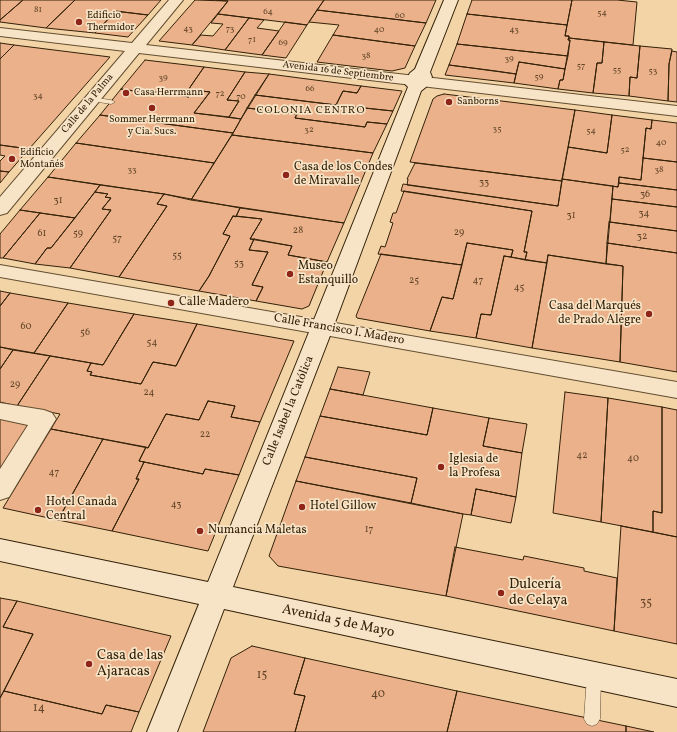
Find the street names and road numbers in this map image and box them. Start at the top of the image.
street label: Avenida 16 de Septiembre [282,59,394,85]
street label: Calle de la Palma [60,72,116,136]
street label: Calle Francisco I. Madero [273,311,405,349]
street label: Calle Isabel la Católica [260,354,318,468]
street label: Avenida 5 de Mayo [280,602,396,642]

